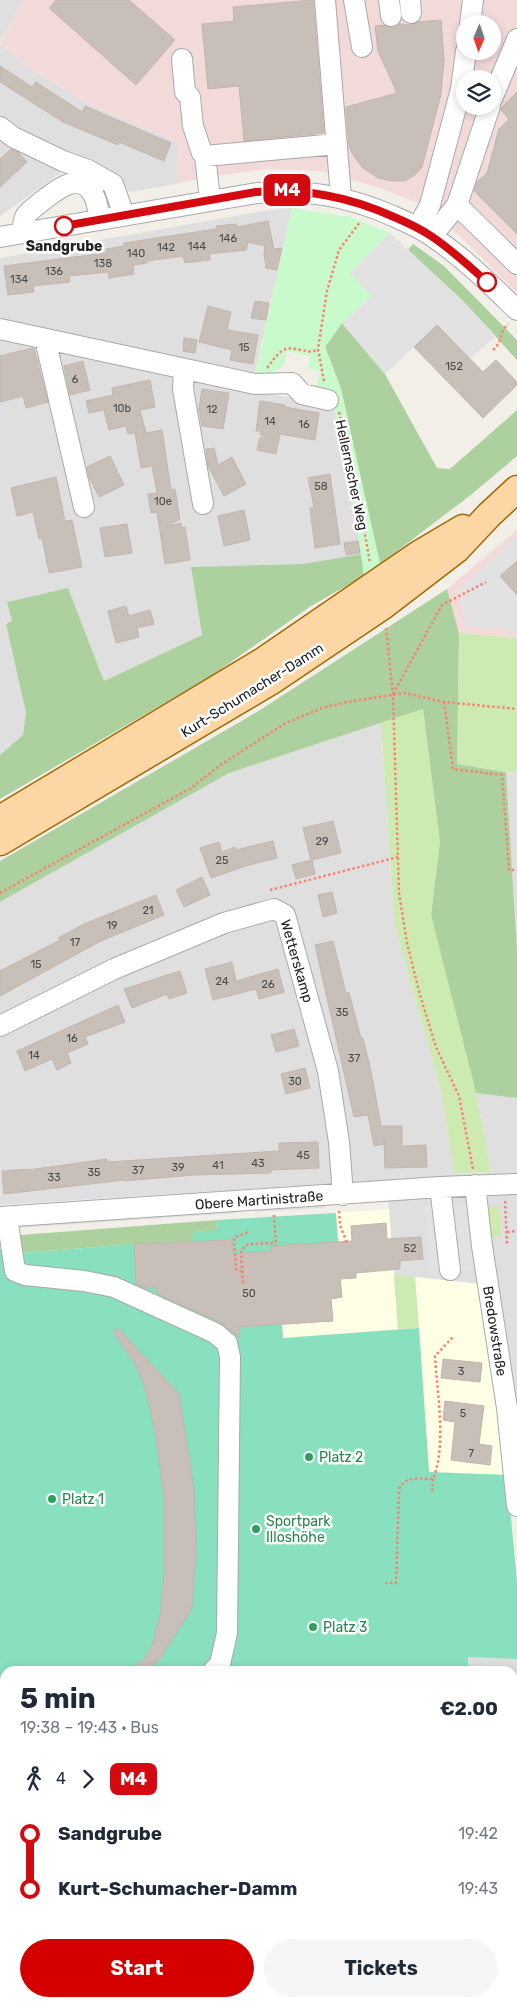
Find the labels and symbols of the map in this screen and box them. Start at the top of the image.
north arrow [456,15,501,60]
line badge: M4 [264,174,310,206]
marker: Sandgrube [54,216,74,236]
house number: 146 [219,232,237,245]
place label: Sandgrube [26,238,102,255]
house number: 144 [188,240,206,253]
house number: 142 [157,241,175,254]
house number: 140 [127,247,145,260]
house number: 138 [94,257,112,270]
house number: 136 [45,265,63,278]
unlabelled marker [477,272,497,292]
house number: 134 [10,273,28,286]
house number: 15 [238,341,250,354]
house number: 152 [445,360,463,373]
house number: 6 [72,373,79,386]
house number: 10b [113,402,131,415]
house number: 12 [206,403,218,416]
house number: 14 [264,415,276,428]
house number: 16 [298,418,310,431]
street label: Hellernscher Weg [331,418,372,532]
house number: 58 [314,480,328,493]
house number: 10e [154,495,172,508]
street label: Kurt-Schumacher-Damm [178,639,327,741]
house number: 29 [316,835,328,848]
house number: 25 [216,854,229,867]
house number: 21 [142,904,154,917]
street label: Wetterskamp [277,918,316,1005]
house number: 19 [106,919,118,932]
house number: 17 [70,936,81,949]
house number: 15 [30,958,42,971]
house number: 24 [215,975,229,988]
house number: 26 [261,978,275,991]
house number: 35 [335,1006,349,1019]
house number: 16 [66,1032,78,1045]
house number: 14 [28,1049,40,1062]
house number: 37 [348,1052,360,1065]
house number: 30 [288,1075,302,1088]
house number: 45 [296,1149,310,1162]
house number: 43 [251,1157,265,1170]
house number: 41 [212,1159,224,1172]
house number: 39 [171,1161,185,1174]
house number: 37 [132,1164,144,1177]
house number: 35 [87,1166,101,1179]
house number: 33 [47,1171,61,1184]
street label: Obere Martinistraße [194,1188,324,1213]
house number: 52 [404,1242,417,1255]
street label: Bredowstraße [479,1285,510,1378]
house number: 50 [242,1287,256,1300]
house number: 3 [458,1365,465,1378]
house number: 5 [460,1407,467,1420]
house number: 7 [468,1447,474,1460]
place label: Platz 2 [319,1449,363,1466]
marker: Platz 2 [303,1451,315,1463]
place label: Platz 1 [62,1491,104,1508]
marker: Platz 1 [46,1493,58,1505]
place label: Sportpark Illoshöhe [266,1513,331,1546]
marker: Sportpark Illoshöhe [250,1523,262,1535]
place label: Platz 3 [323,1619,368,1636]
marker: Platz 3 [307,1621,319,1633]

